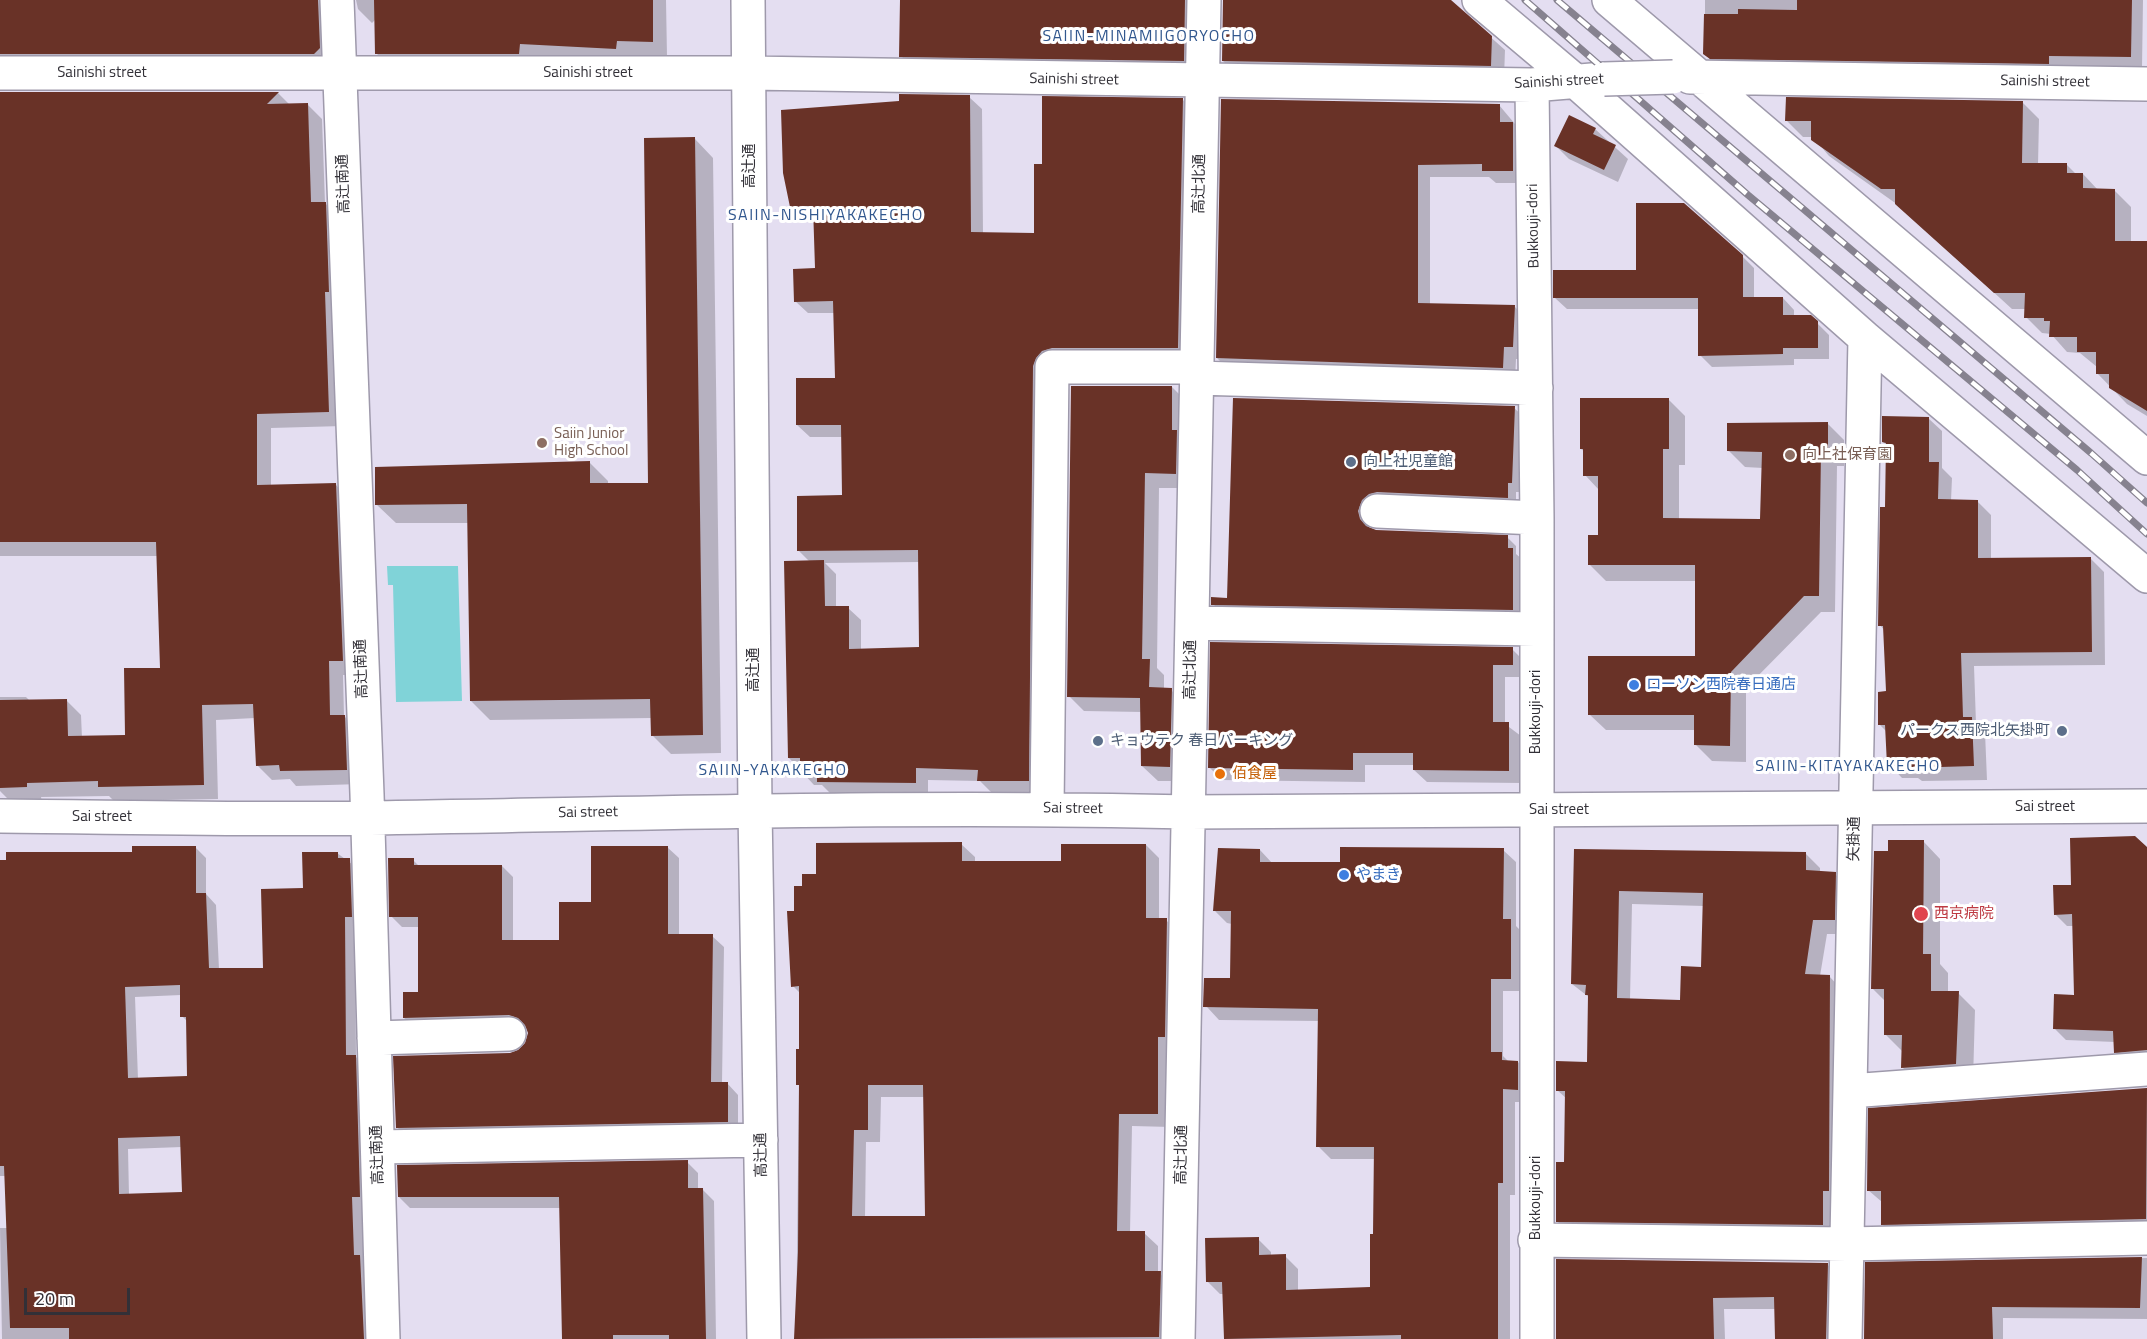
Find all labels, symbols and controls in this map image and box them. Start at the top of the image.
district label: SAIIN-MINAMIIGORYOCHO [1043,27,1255,47]
street label: Sainishi street [57,64,147,82]
street label: Sainishi street [543,64,633,82]
street label: Sainishi street [1029,70,1119,90]
street label: Sainishi street [1514,71,1604,93]
street label: Sainishi street [2000,72,2090,92]
street label: 高辻通 [741,144,759,188]
street label: 高辻南通 [334,154,354,214]
street label: 高辻北通 [1190,154,1210,214]
street label: Bukkouji-dori [1524,183,1544,269]
district label: SAIIN-NISHIYAKAKECHO [728,206,924,226]
place label: Saiin Junior High School [554,425,629,460]
marker: Saiin Junior High School [535,436,549,450]
place label: 向上社保育園 [1802,446,1892,464]
marker: 向上社保育園 [1783,448,1797,462]
place label: 向上社児童館 [1363,453,1453,471]
marker: 向上社児童館 [1344,455,1358,469]
street label: 高辻南通 [352,639,372,699]
street label: 高辻北通 [1181,640,1201,700]
street label: 高辻通 [745,648,763,692]
street label: Bukkouji-dori [1527,670,1545,754]
place label: ローソン西院春日通店 [1646,676,1796,694]
marker: ローソン西院春日通店 [1627,678,1641,692]
place label: パークス西院北矢掛町 [1900,722,2050,740]
marker: パークス西院北矢掛町 [2055,724,2069,738]
place label: キョウテク 春日パーキング [1110,732,1293,750]
marker: キョウテク 春日パーキング [1091,734,1105,748]
district label: SAIIN-KITAYAKAKECHO [1755,757,1941,777]
district label: SAIIN-YAKAKECHO [698,761,848,781]
place label: 佰食屋 [1232,765,1277,783]
marker: 佰食屋 [1213,767,1227,781]
street label: Sai street [2015,798,2075,816]
street label: Sai street [1043,799,1103,819]
street label: Sai street [1529,801,1589,819]
street label: Sai street [558,803,618,823]
street label: Sai street [72,808,132,826]
street label: 矢掛通 [1846,816,1864,862]
place label: やまき [1356,866,1401,884]
marker: やまき [1337,868,1351,882]
marker: 西京病院 [1912,905,1930,923]
place label: 西京病院 [1934,905,1994,923]
street label: 高辻南通 [368,1125,388,1185]
street label: 高辻北通 [1172,1125,1192,1185]
street label: 高辻通 [753,1132,771,1178]
street label: Bukkouji-dori [1527,1156,1545,1240]
scale bar [27,1276,134,1314]
text: 20 m [35,1285,74,1312]

